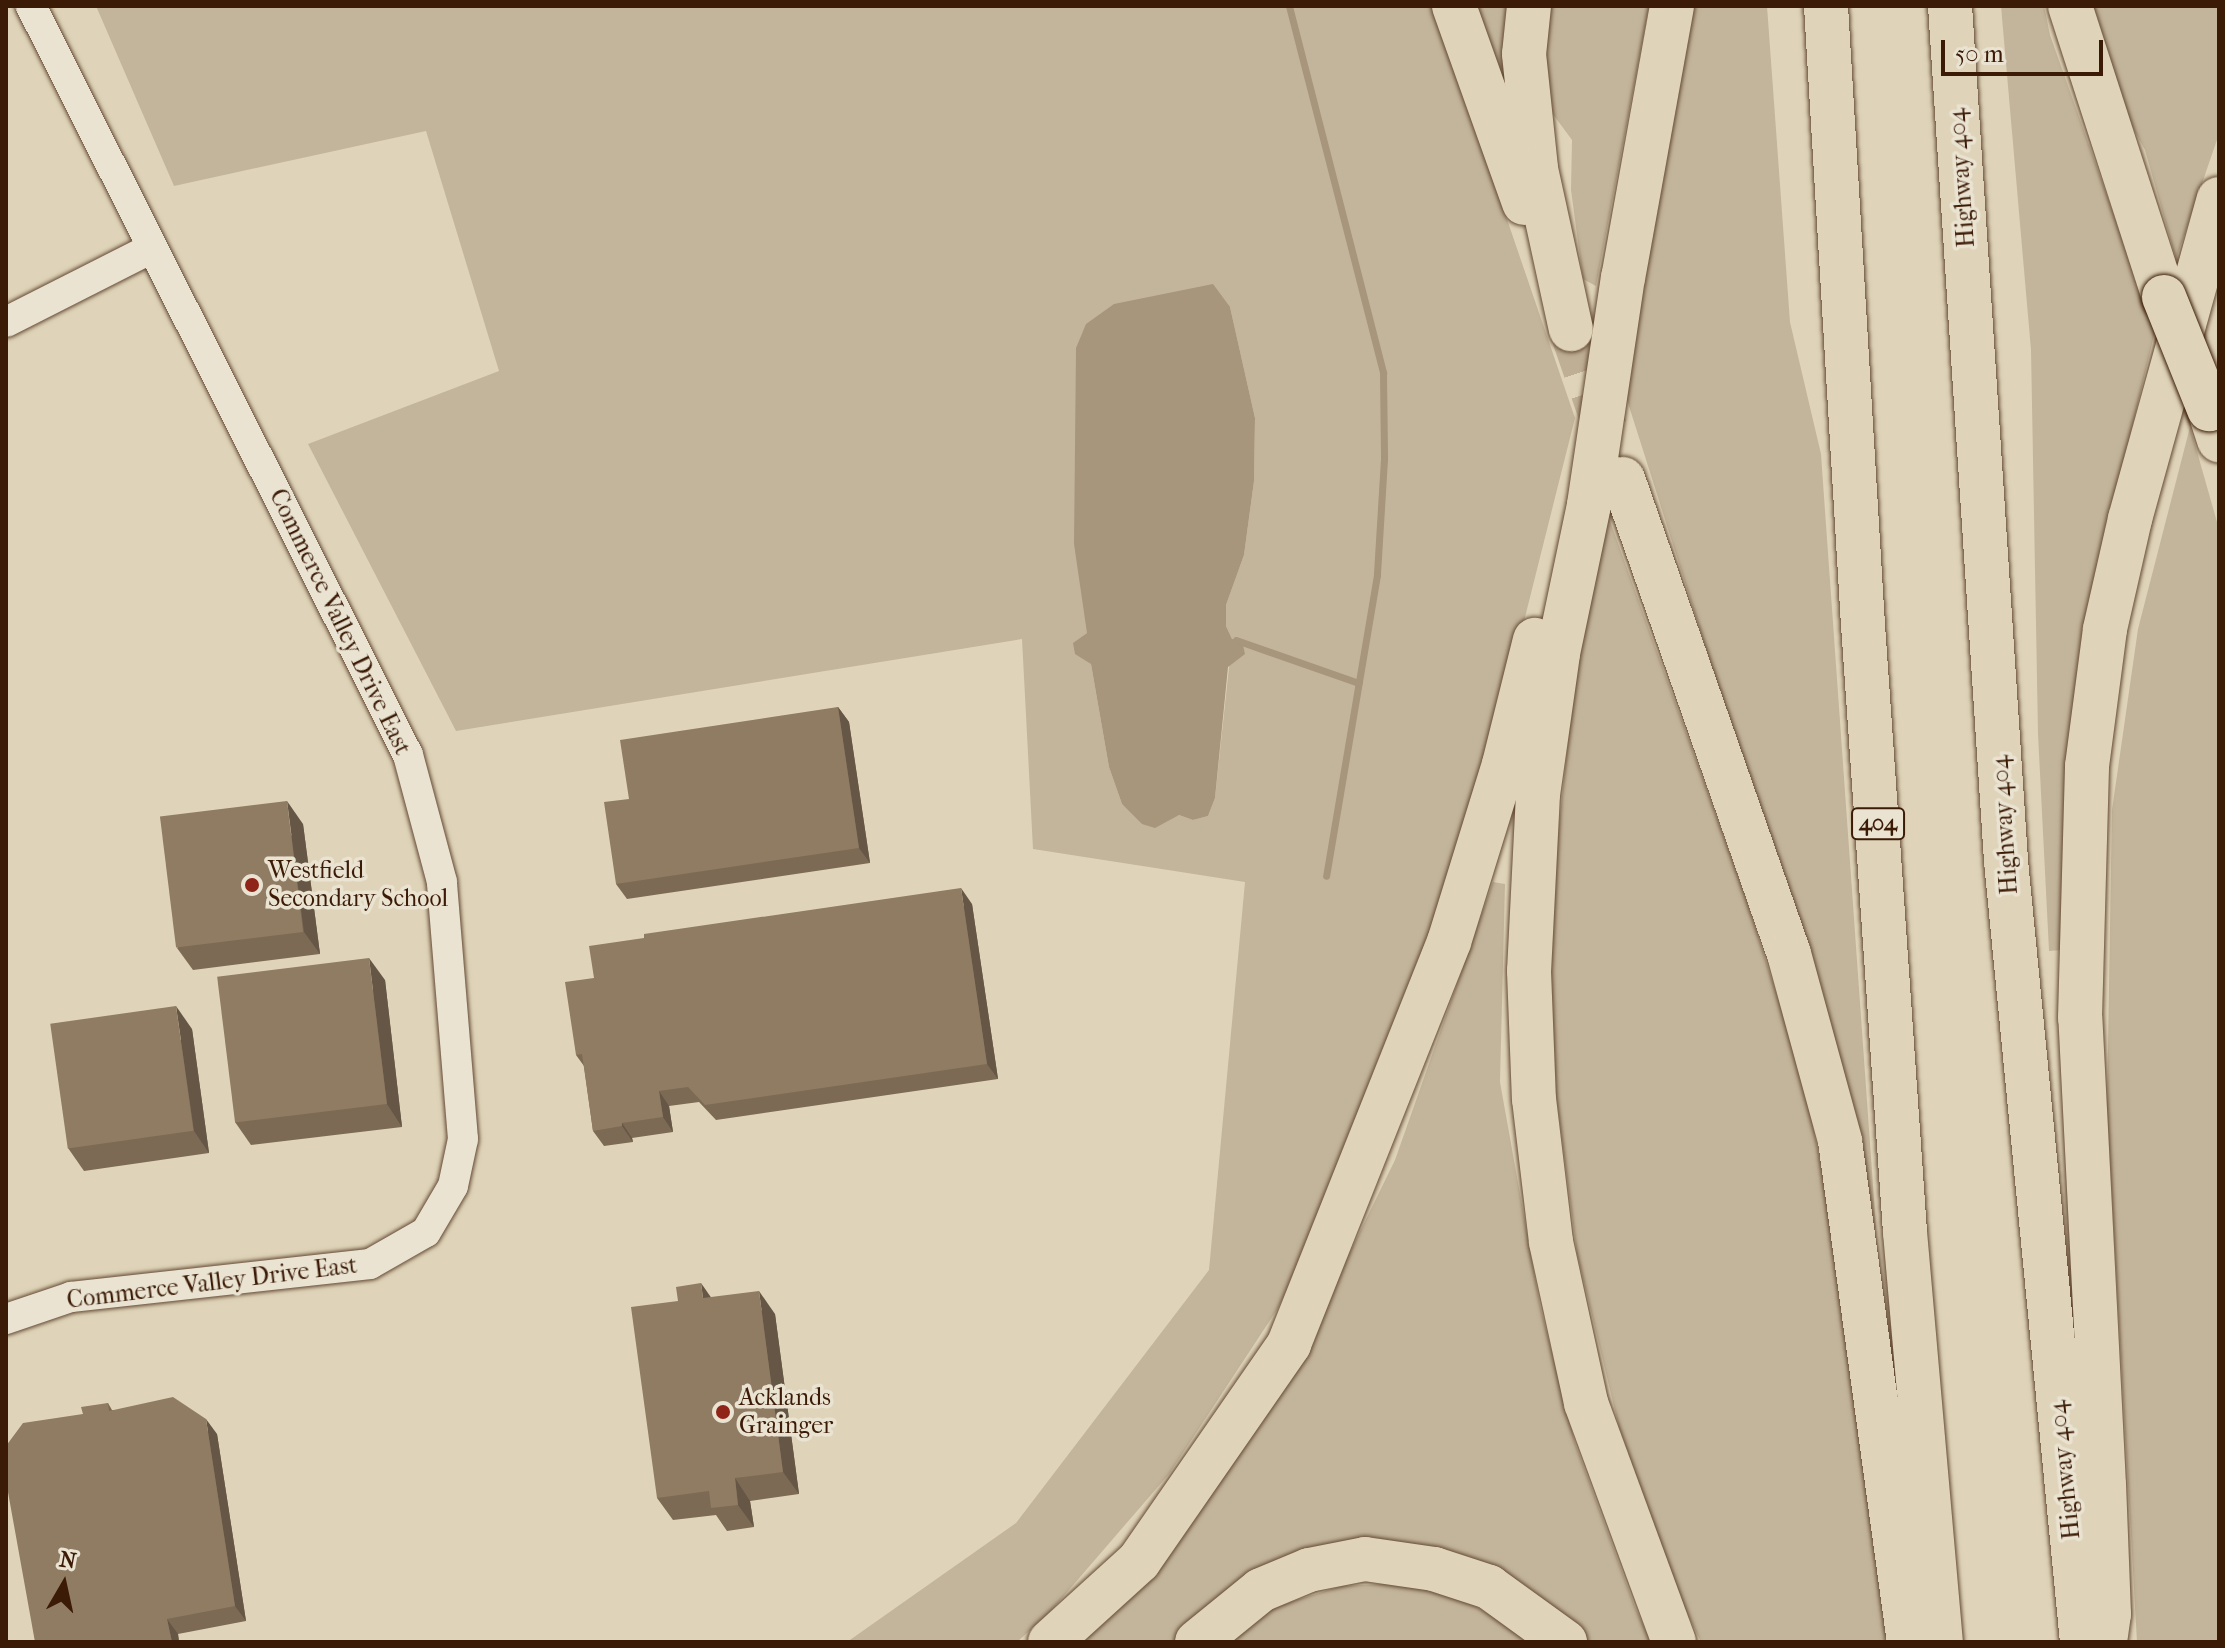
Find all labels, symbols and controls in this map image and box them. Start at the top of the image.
scale bar [1945,24,2107,74]
text: 50 m [1955,40,2004,68]
street label: Highway 404 [1943,107,1981,249]
street label: Commerce Valley Drive East [263,484,417,760]
street label: Highway 404 [1986,754,2024,896]
road number: 404 [1850,806,1906,842]
place label: Westfield Secondary School [268,857,448,913]
marker: Westfield Secondary School [243,876,261,894]
street label: Commerce Valley Drive East [65,1251,359,1315]
place label: Acklands Grainger [739,1384,833,1440]
street label: Highway 404 [2043,1399,2087,1541]
marker: Acklands Grainger [714,1403,732,1421]
north arrow [24,1544,104,1624]
text: N [57,1546,78,1574]

